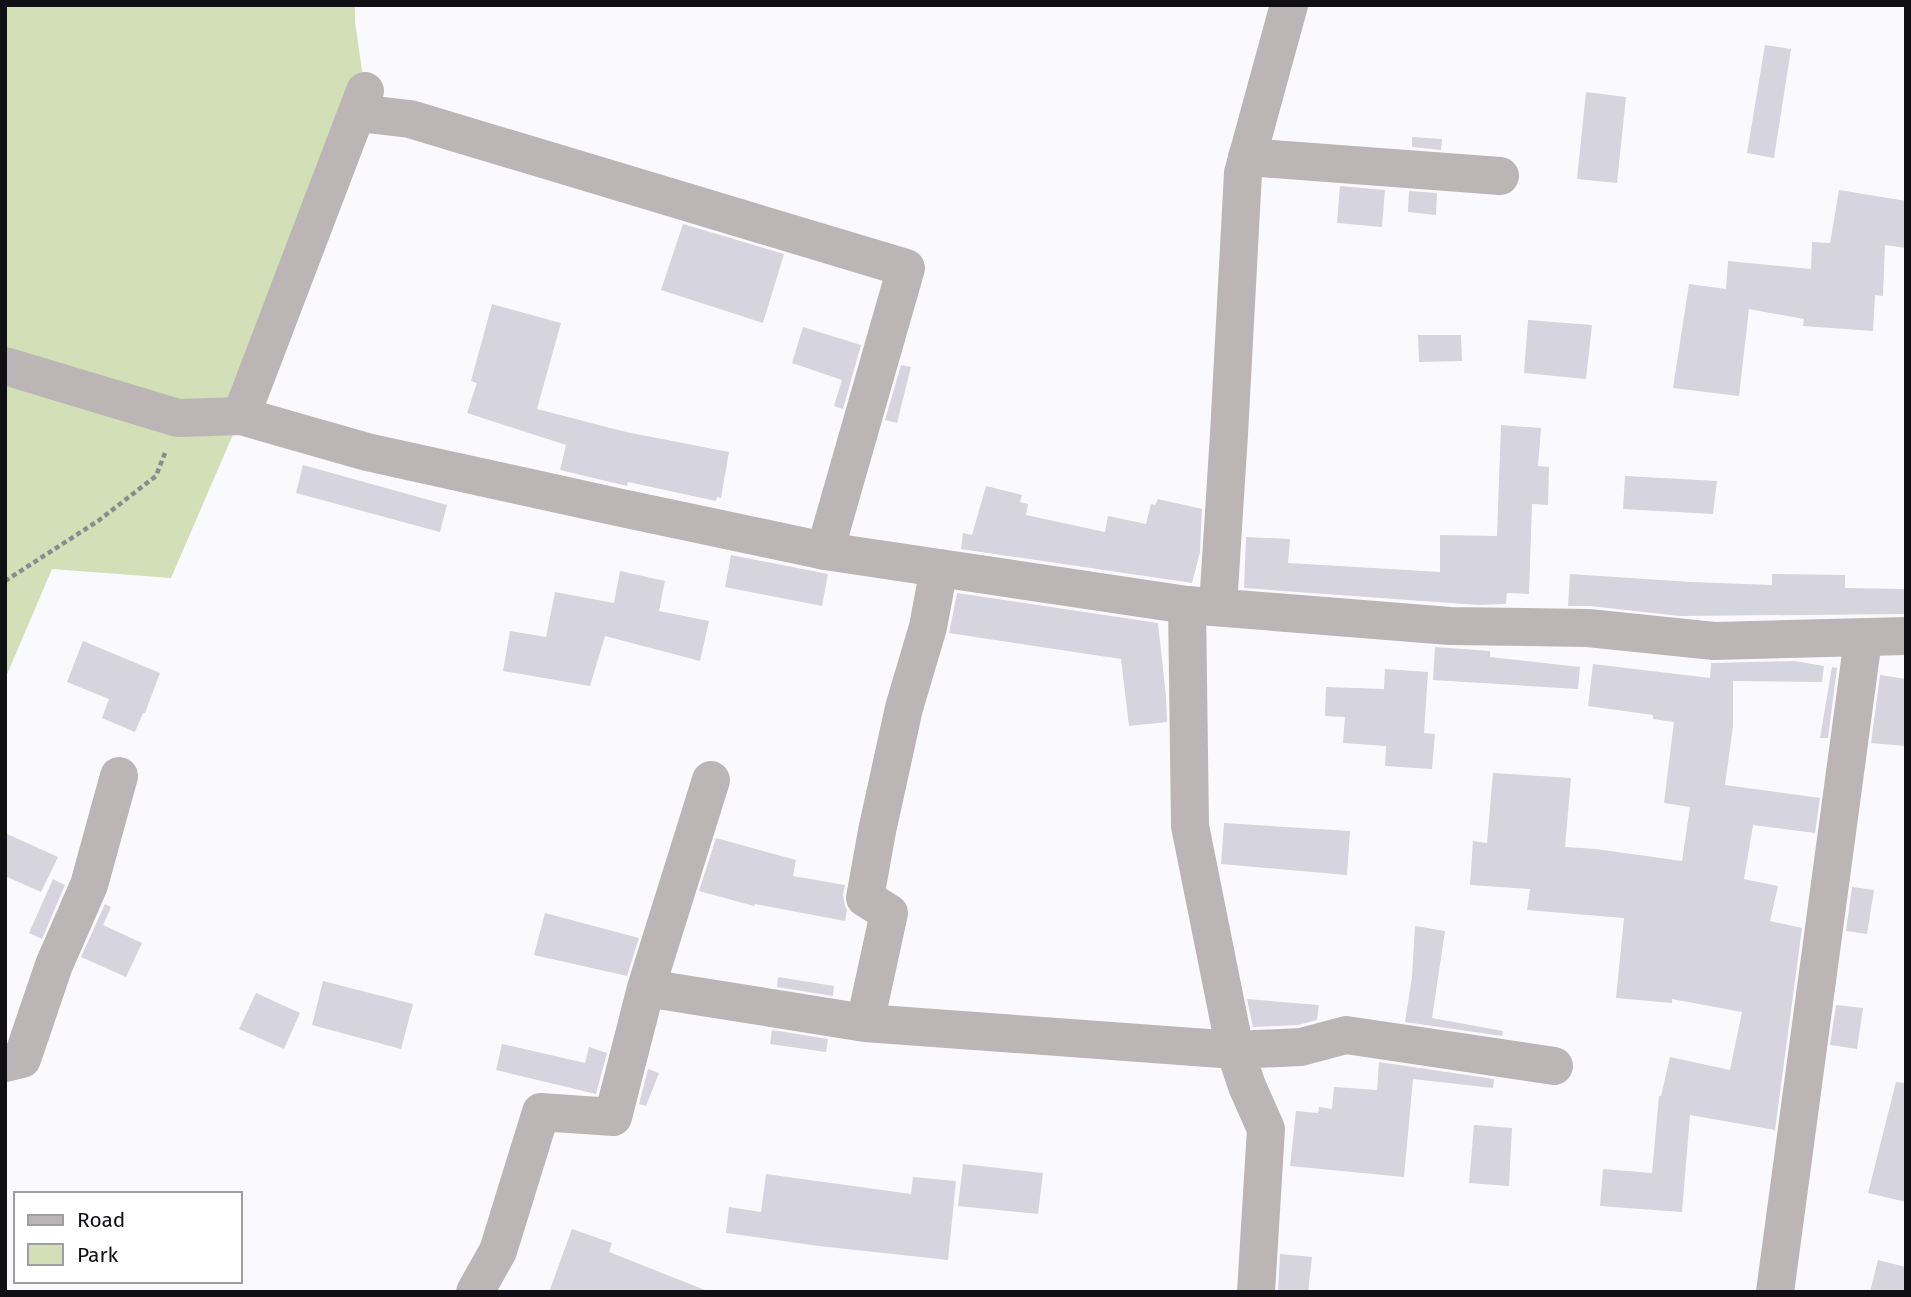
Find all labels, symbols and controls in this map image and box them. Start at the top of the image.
legend [14,1192,242,1283]
text: Road [77,1207,125,1233]
text: Park [77,1242,119,1268]

